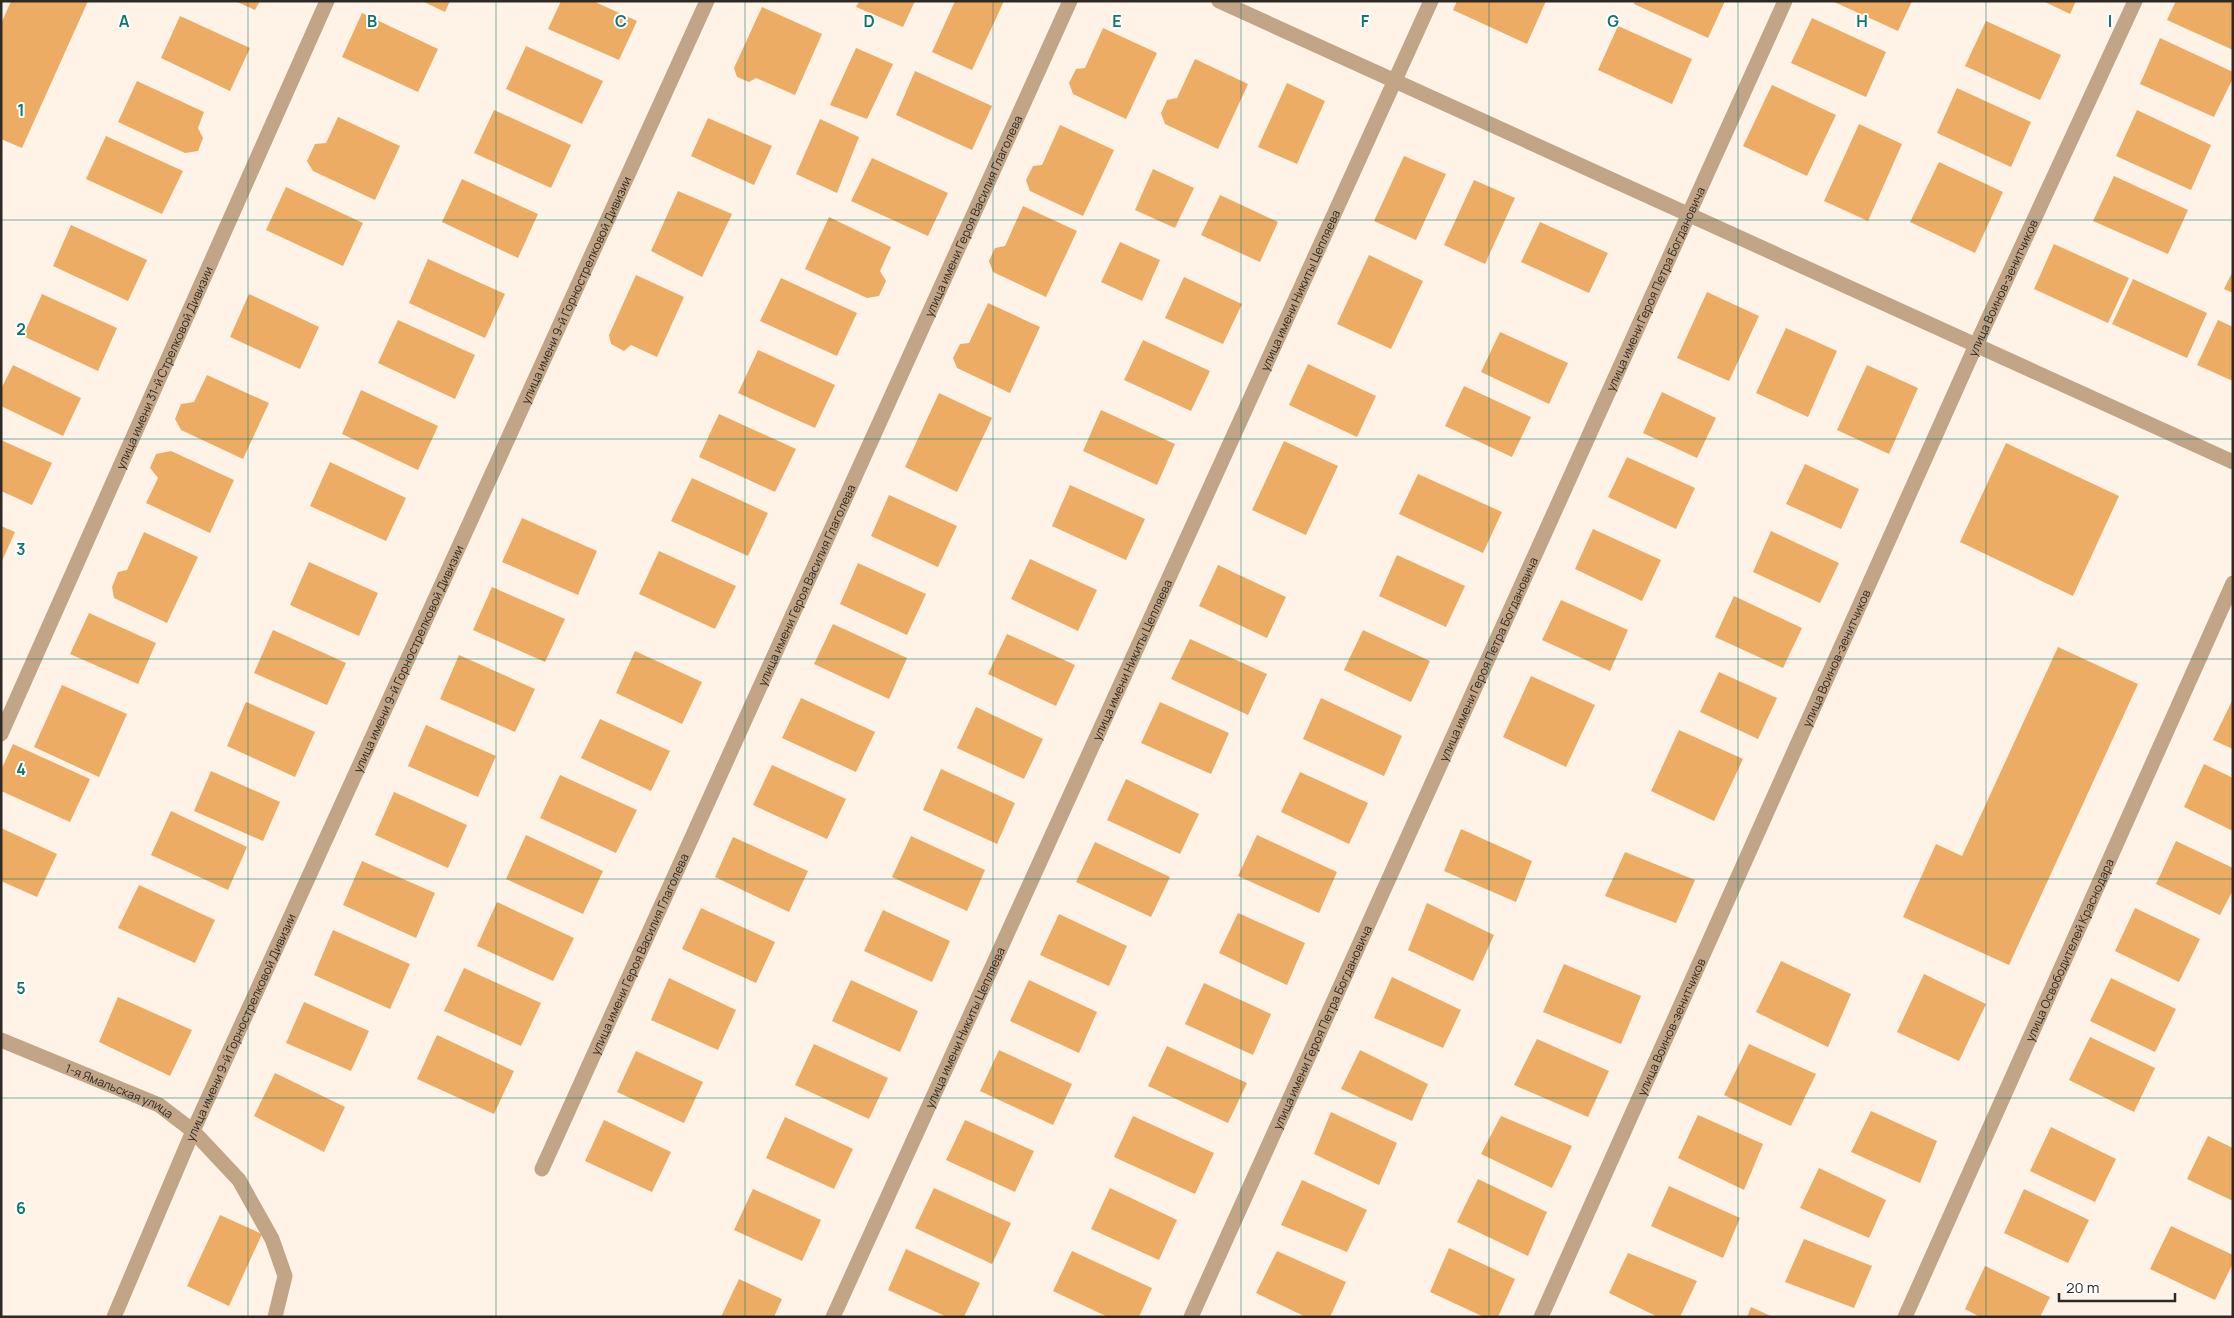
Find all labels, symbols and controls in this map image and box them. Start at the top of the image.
text: A [119,10,130,32]
text: B [367,10,377,32]
text: C [615,10,627,32]
text: D [863,10,875,32]
text: E [1112,10,1122,32]
text: F [1361,10,1370,32]
text: G [1607,10,1619,32]
text: H [1856,10,1868,32]
text: I [2108,10,2112,32]
text: 1 [17,99,25,121]
street label: улица имени Героя Василия Глаголева [920,112,1026,319]
street label: улица имени 9-й Горнострелковой Дивизии [516,173,635,407]
street label: улица имени Героя Петра Богдановича [1602,184,1709,394]
street label: улица имени Никиты Цепляева [1256,207,1344,373]
street label: улица Воинов-зенитчиков [1964,216,2042,359]
street label: улица имени 31-й Стрелковой Дивизии [111,263,217,472]
text: 2 [16,318,26,340]
street label: улица имени Героя Василия Глаголева [753,481,859,688]
text: 3 [16,538,26,560]
street label: улица имени 9-й Горнострелковой Дивизии [349,542,467,775]
street label: улица имени Героя Петра Богдановича [1435,554,1542,764]
street label: улица имени Никиты Цепляева [1088,576,1176,743]
street label: улица Воинов-зенитчиков [1798,586,1874,729]
text: 4 [16,758,26,780]
street label: улица имени Героя Василия Глаголева [586,850,692,1057]
street label: улица Освободителей Краснодара [2021,856,2117,1044]
street label: улица имени 9-й Горнострелковой Дивизии [181,911,299,1144]
street label: улица имени Героя Петра Богдановича [1268,922,1375,1132]
street label: улица имени Никиты Цепляева [921,944,1009,1111]
street label: улица Воинов-зенитчиков [1633,955,1709,1098]
text: 5 [16,977,26,999]
street label: 1-я Ямальская улица [63,1059,177,1122]
text: 6 [16,1197,26,1219]
scale bar [2059,1270,2175,1302]
text: 20 m [2066,1277,2099,1298]

